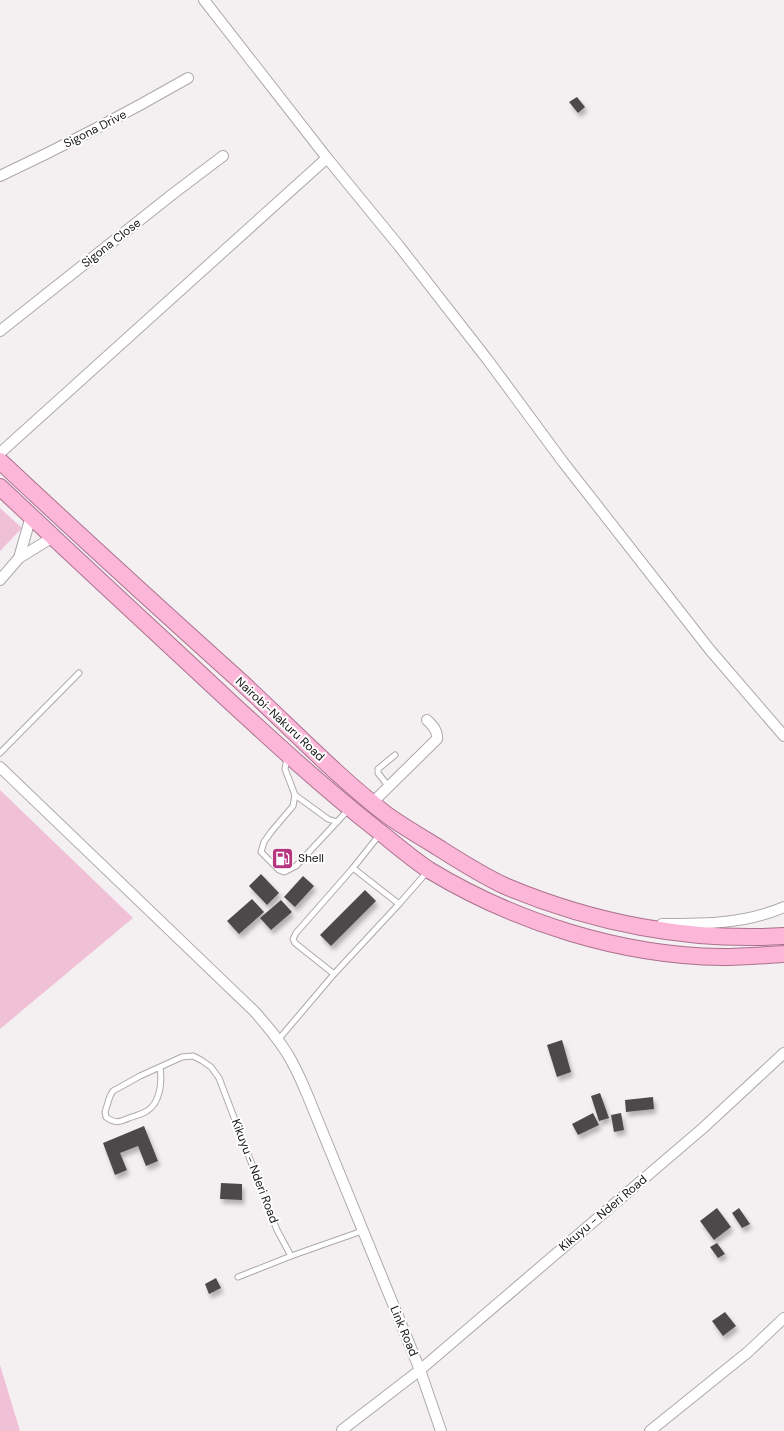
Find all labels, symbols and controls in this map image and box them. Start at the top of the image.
street label: Sigona Drive [61,106,129,152]
street label: Sigona Close [78,215,144,271]
street label: Nairobi-Nakuru Road [232,674,328,764]
fuel station icon: Shell [269,845,295,871]
place label: Shell [298,850,324,866]
street label: Kikuyu - Nderi Road [228,1117,282,1225]
street label: Kikuyu - Nderi Road [556,1171,650,1255]
street label: Link Road [386,1303,422,1359]

